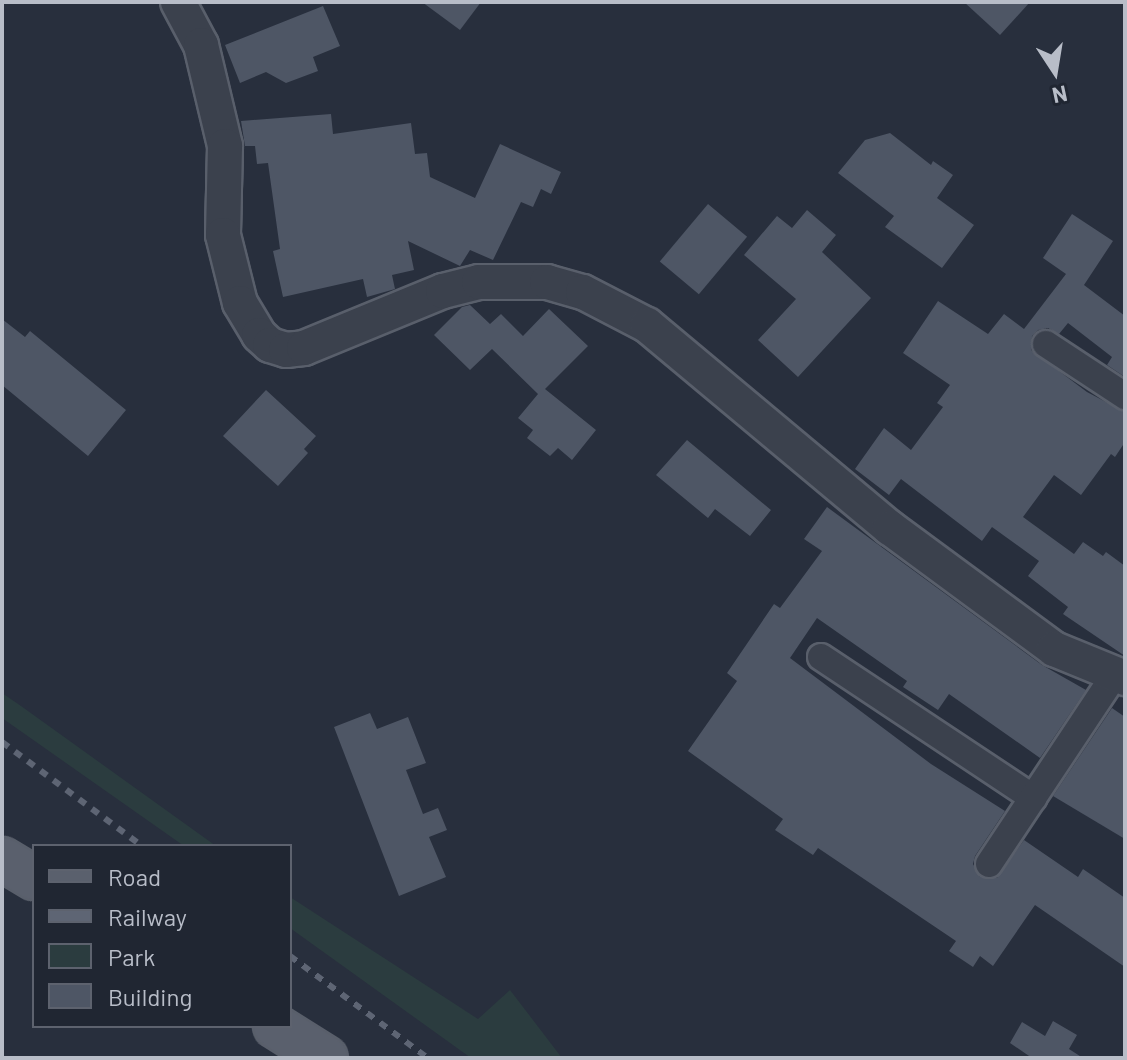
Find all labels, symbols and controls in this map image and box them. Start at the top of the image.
north arrow [1015,32,1095,112]
text: N [1050,81,1070,110]
legend [32,844,292,1028]
text: Road [108,862,161,891]
text: Railway [108,902,187,931]
text: Park [108,942,155,971]
text: Building [108,982,192,1011]

